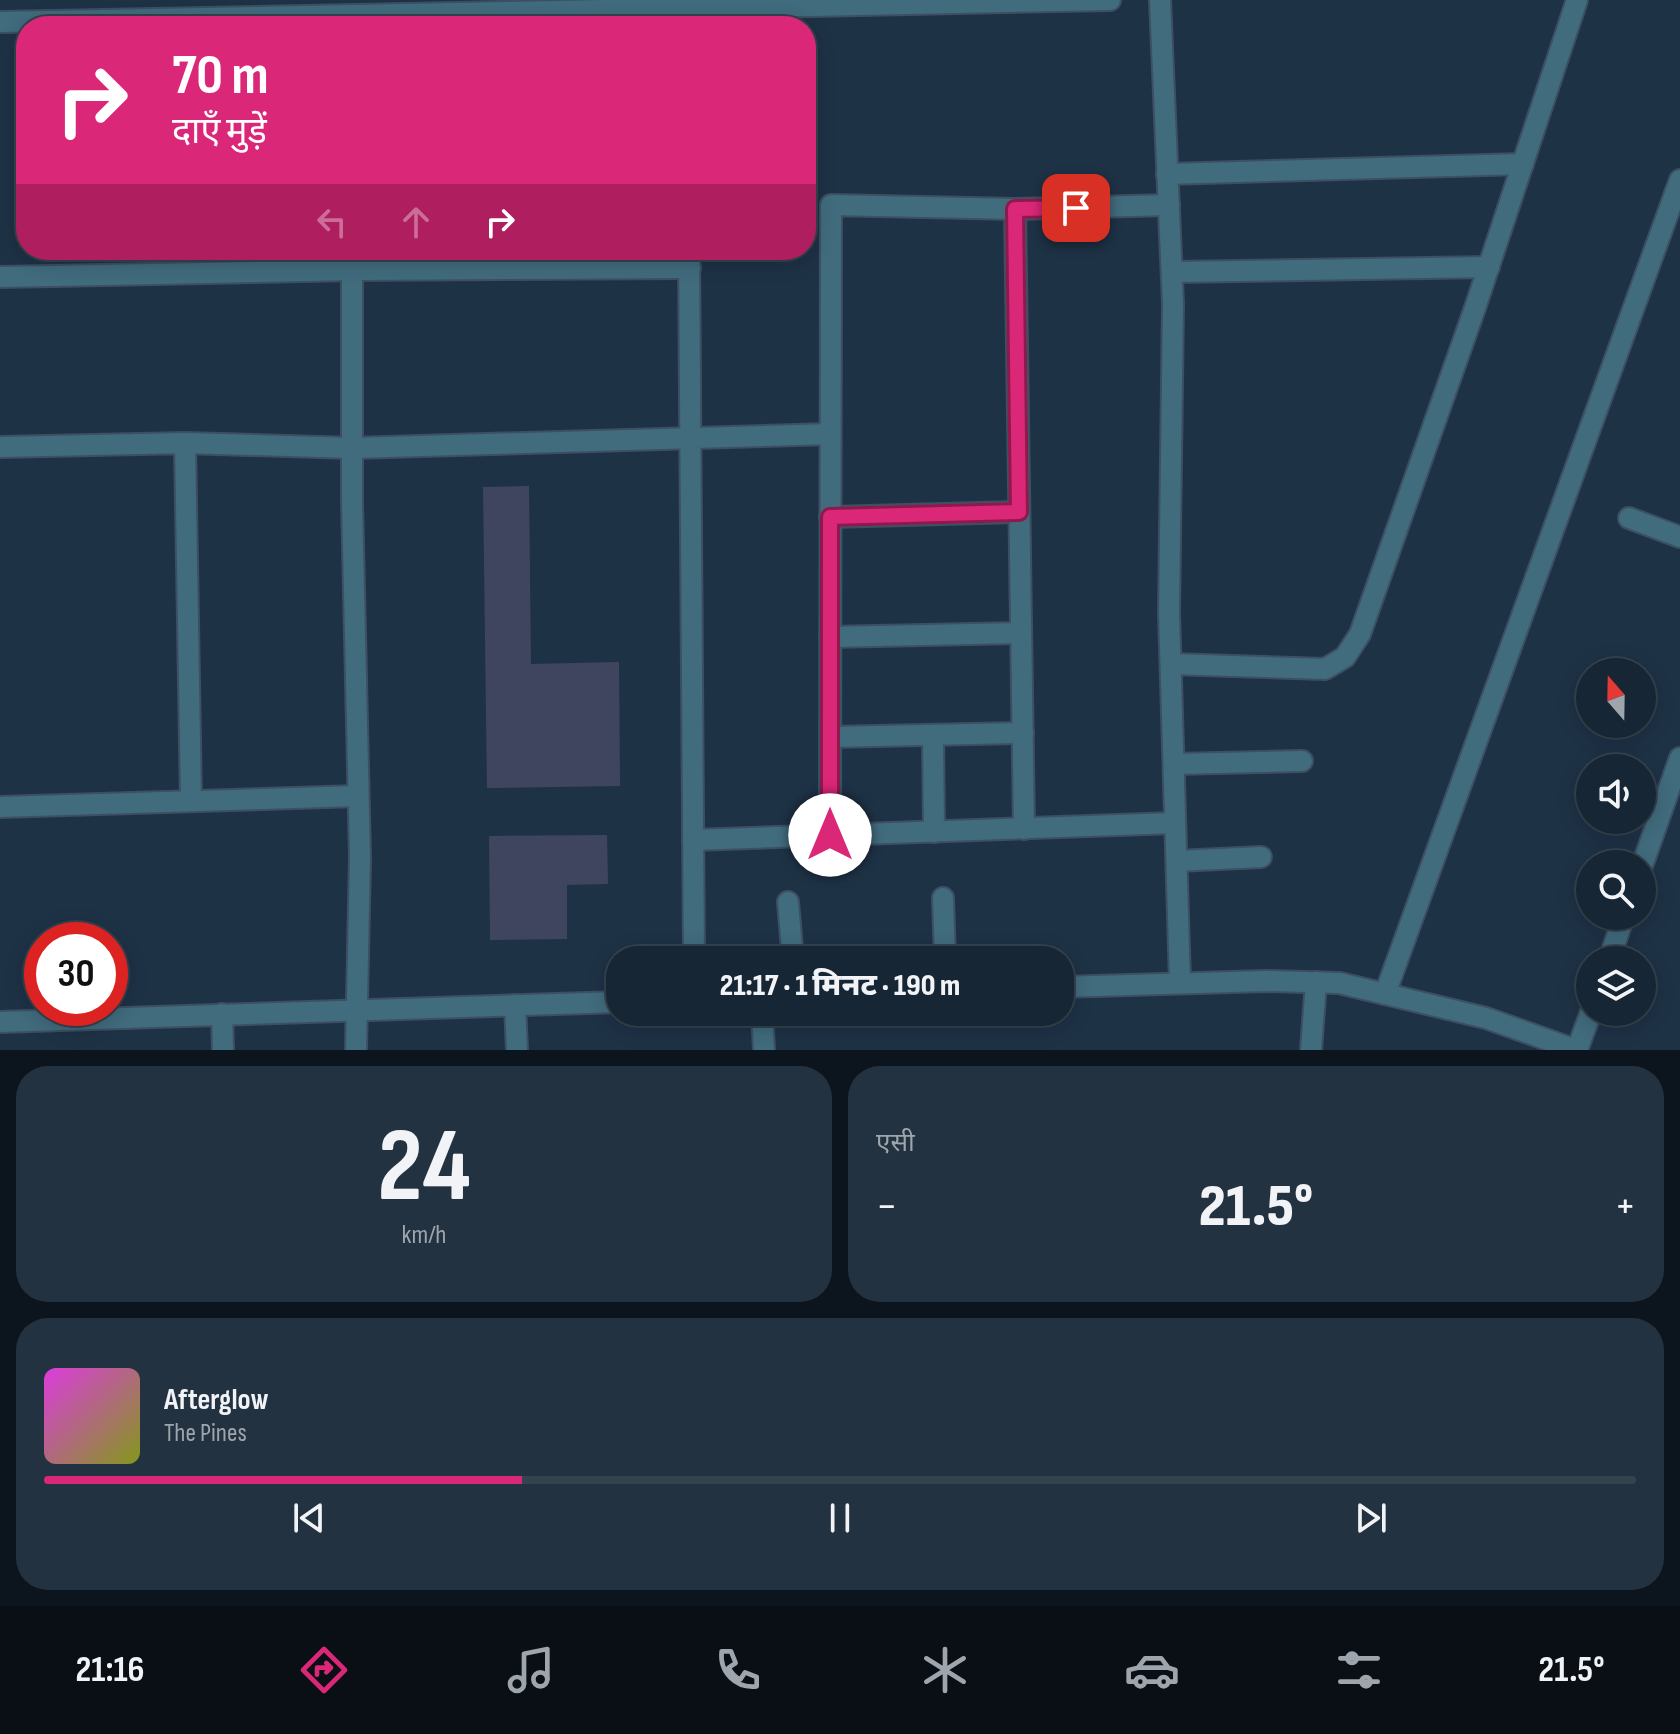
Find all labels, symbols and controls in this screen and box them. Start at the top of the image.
text: 70 m [172,43,269,110]
icon: right [40,48,144,152]
text: दाएँ मुड़ें [172,111,267,154]
pin [1042,174,1110,242]
icon: arrive [1054,186,1098,230]
icon: left [310,200,354,244]
icon: ahead [394,200,438,244]
icon: right [478,200,522,244]
north arrow [1576,658,1656,738]
map controls [1576,658,1656,1026]
button: sound [1576,754,1656,834]
position arrow [788,793,872,877]
button: search [1576,850,1656,930]
speed limit sign: 30 [24,922,128,1026]
button: layers [1576,946,1656,1026]
text: 21:17 · 1 मिनट · 190 m [720,968,960,1004]
text: 24 [377,1105,471,1230]
text: एसी [876,1128,915,1159]
text: 21.5° [1199,1171,1313,1243]
text: − [876,1180,898,1233]
text: + [1614,1180,1636,1233]
text: km/h [402,1220,446,1251]
text: Afterglow [164,1382,269,1418]
text: The Pines [164,1418,247,1449]
icon: previous [287,1496,331,1540]
icon: pause [818,1496,862,1540]
icon: next [1349,1496,1393,1540]
icon: directions [296,1642,352,1698]
icon: music [503,1642,559,1698]
icon: phone [710,1642,766,1698]
icon: climate [917,1642,973,1698]
icon: car [1124,1642,1180,1698]
icon: filters [1331,1642,1387,1698]
text: 21:16 [76,1649,145,1692]
text: 21.5° [1538,1649,1604,1692]

